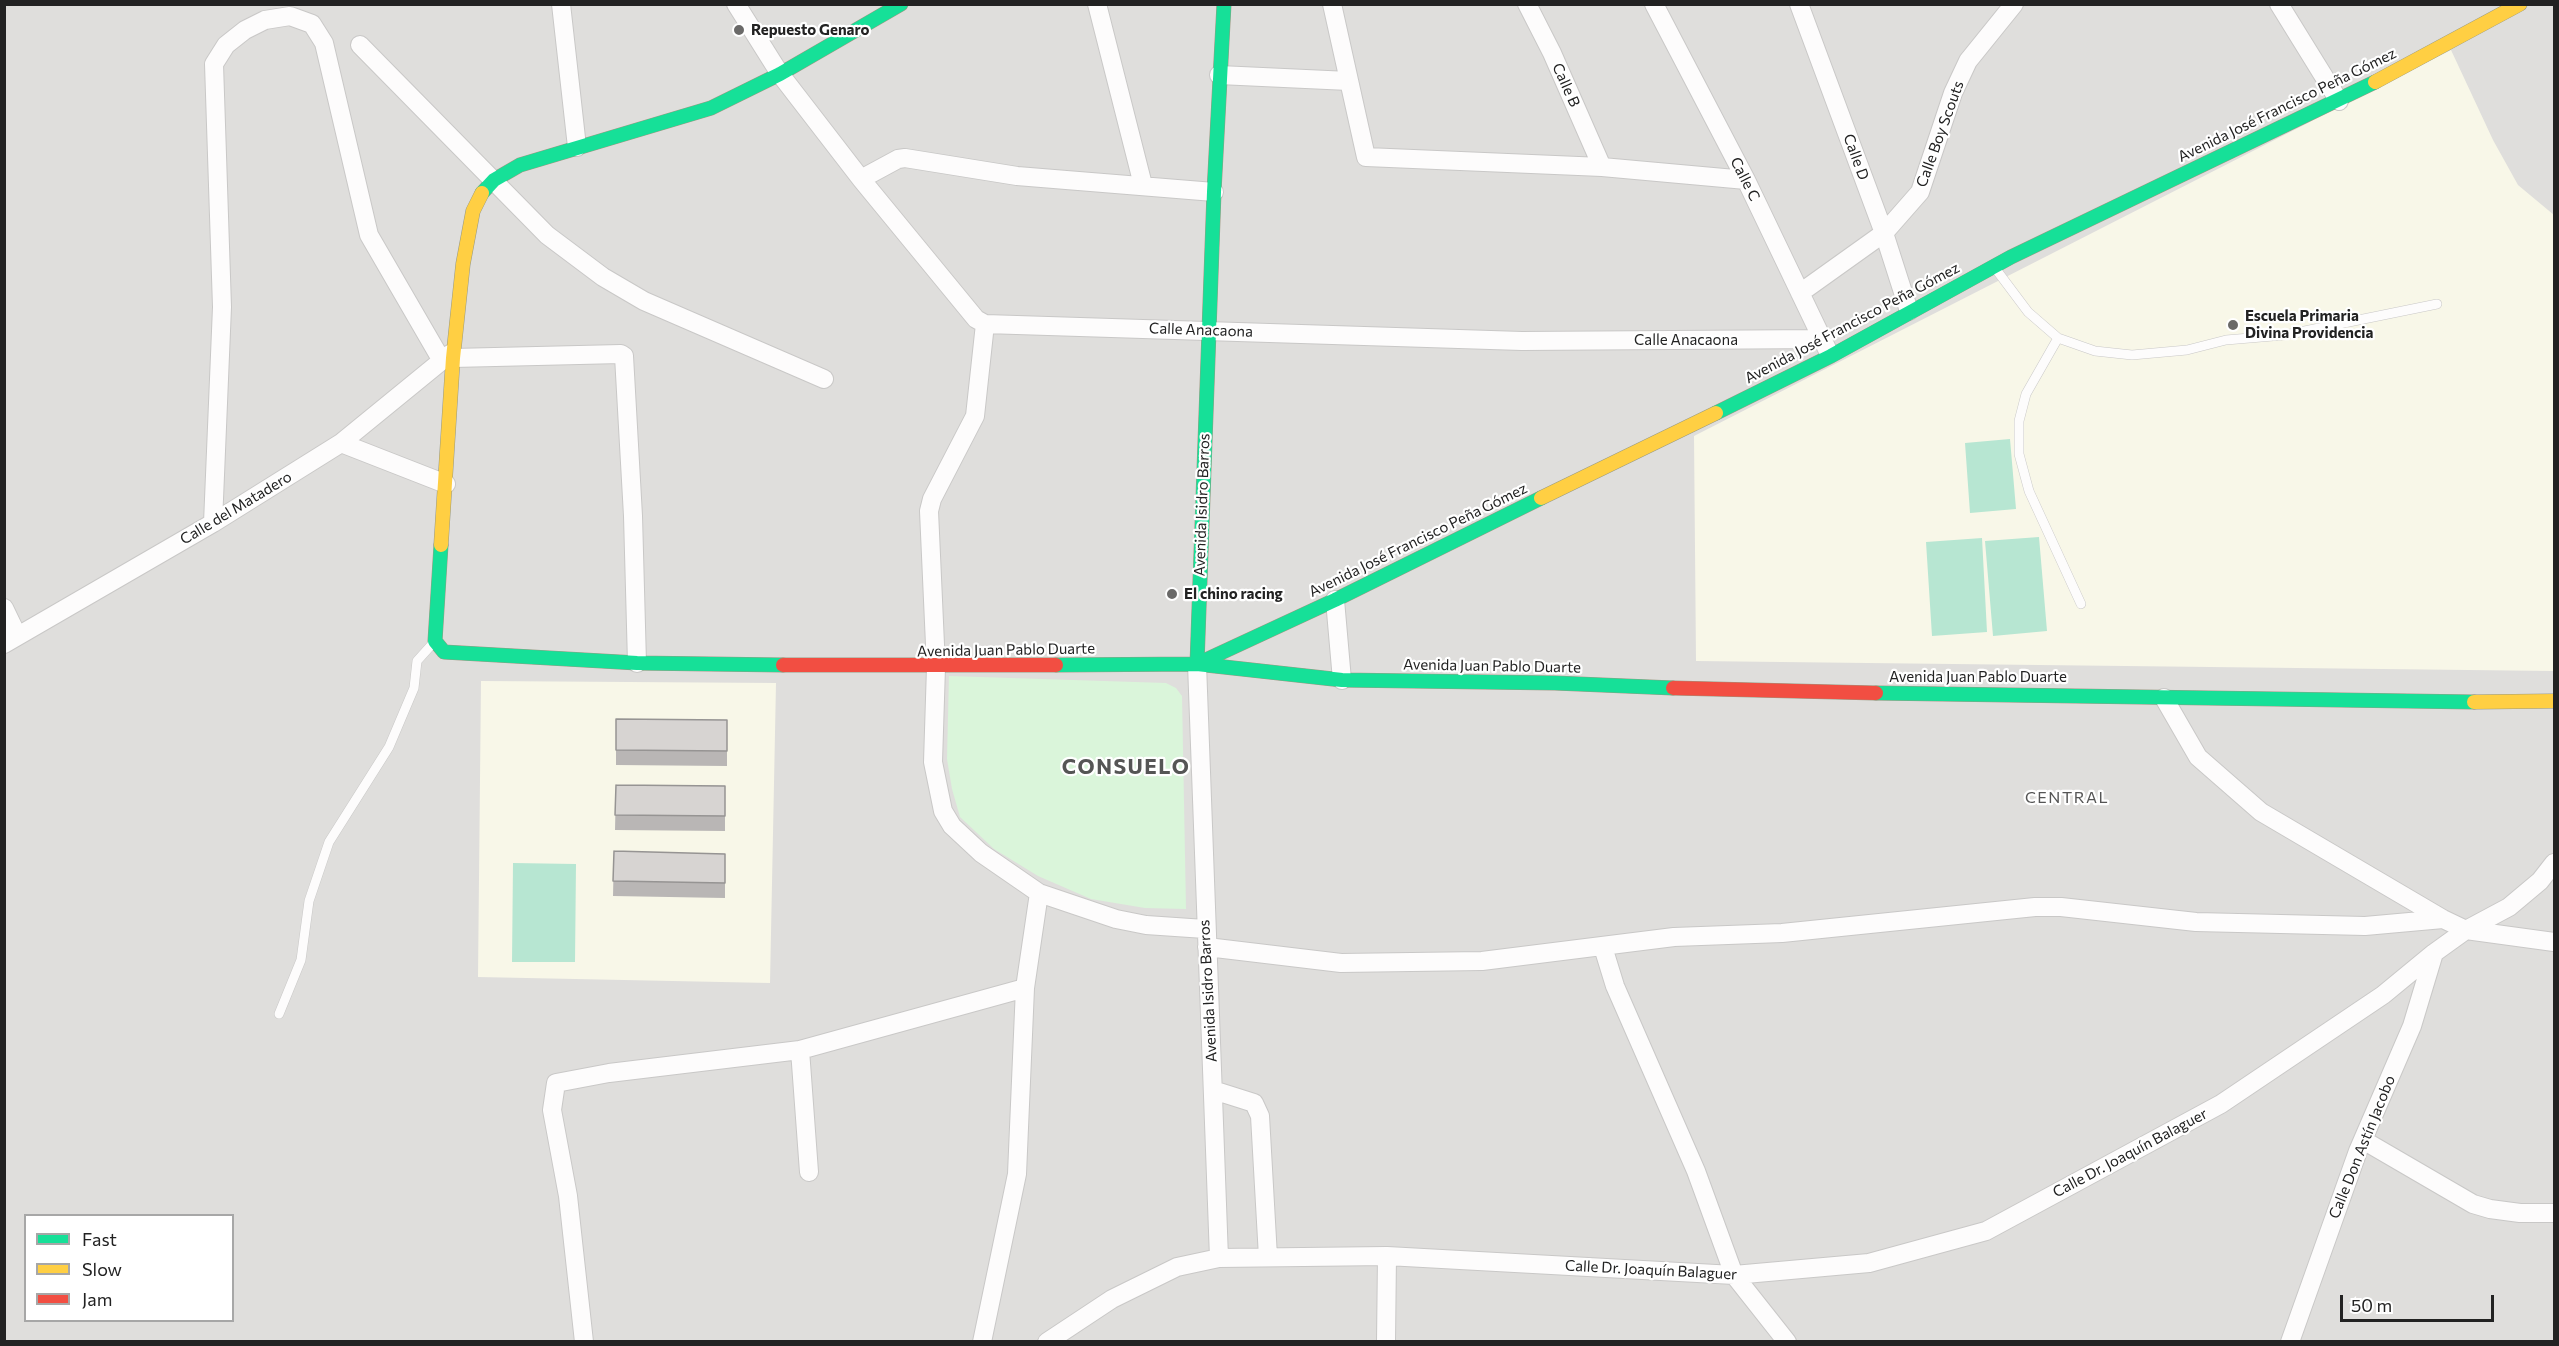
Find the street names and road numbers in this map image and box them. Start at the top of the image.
street label: Avenida José Francisco Peña Gómez [2175,44,2399,166]
street label: Calle B [1548,60,1584,110]
street label: Calle Boy Scouts [1912,78,1968,190]
street label: Calle D [1839,132,1873,182]
street label: Calle C [1726,154,1764,204]
street label: Avenida José Francisco Peña Gómez [1742,259,1962,387]
street label: Calle Anacaona [1149,319,1253,341]
street label: Calle Anacaona [1634,331,1738,349]
street label: Avenida Isidro Barros [1191,433,1213,577]
street label: Calle del Matadero [177,468,295,548]
street label: Avenida José Francisco Peña Gómez [1306,479,1530,601]
street label: Avenida Juan Pablo Duarte [917,639,1095,661]
street label: Avenida Juan Pablo Duarte [1403,655,1581,677]
street label: Avenida Juan Pablo Duarte [1889,668,2067,686]
street label: Avenida Isidro Barros [1195,919,1221,1063]
street label: Calle Don Astín Jacobo [2325,1073,2399,1221]
street label: Calle Dr. Joaquín Balaguer [2050,1105,2210,1201]
street label: Calle Dr. Joaquín Balaguer [1564,1256,1738,1284]

